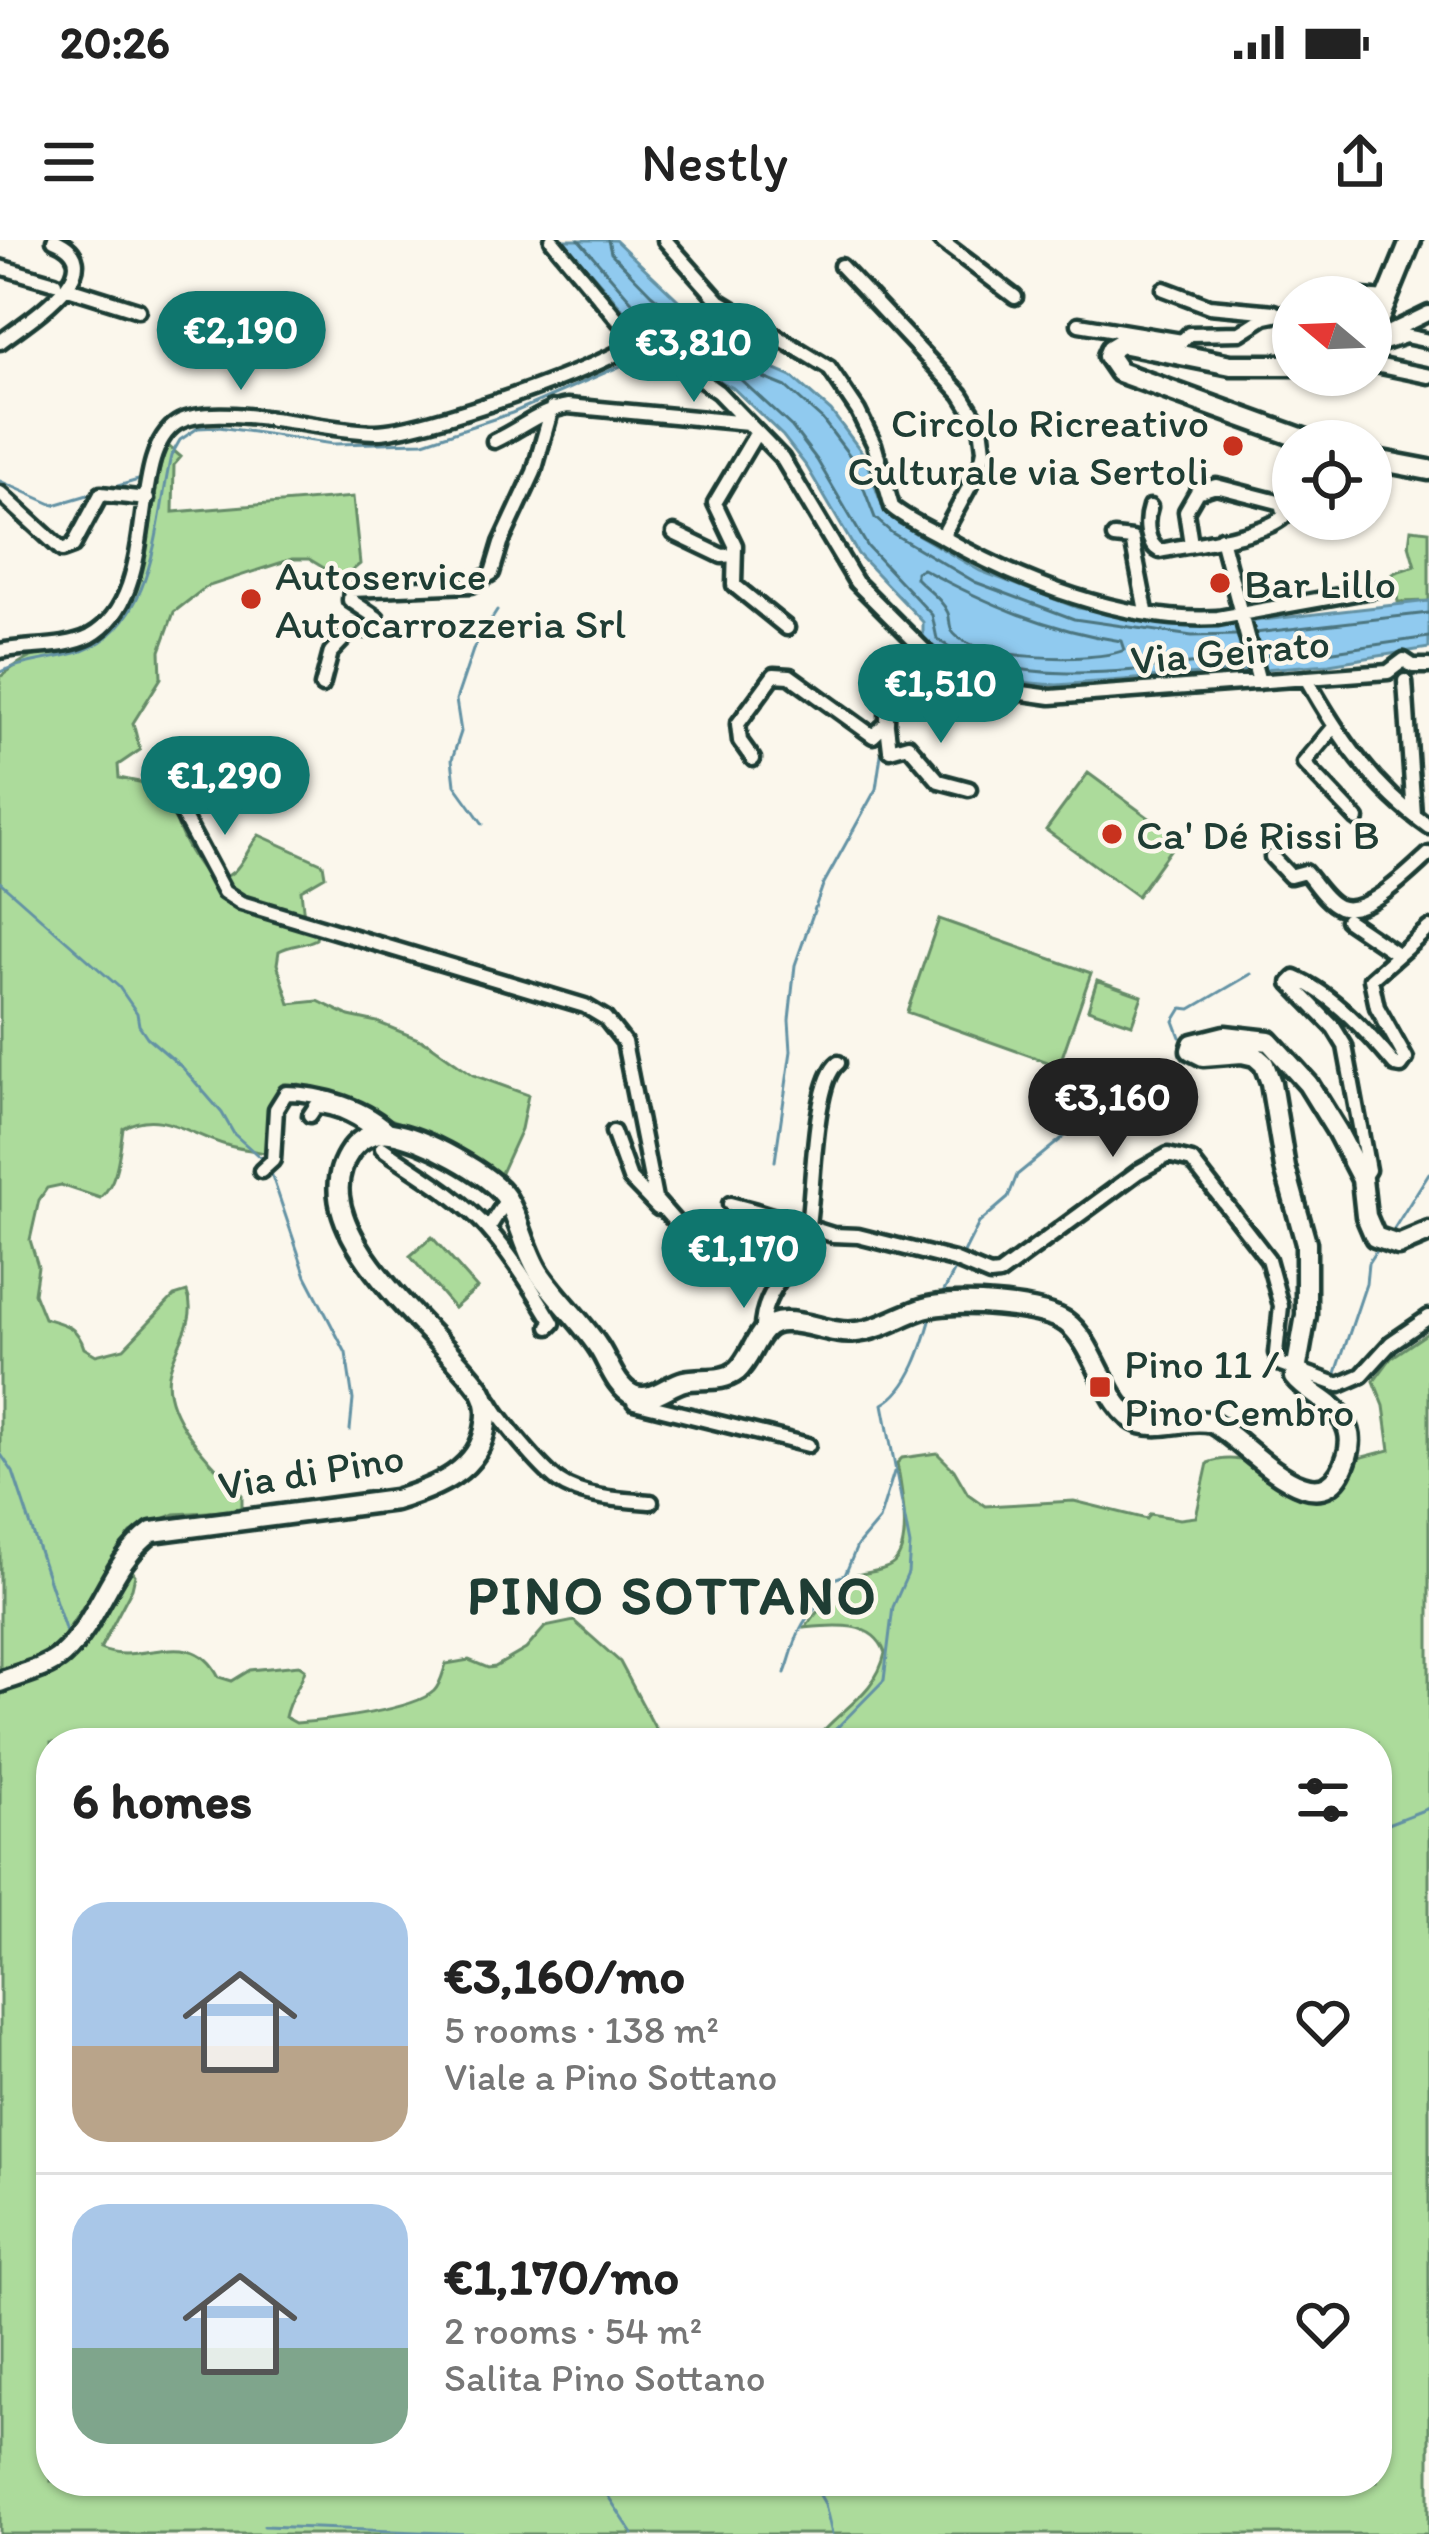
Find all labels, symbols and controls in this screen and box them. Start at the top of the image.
text: 20:26 [60,15,170,69]
icon: menu [36,129,102,195]
icon: share [1327,129,1393,195]
text: Nestly [641,130,788,195]
north arrow [1272,276,1392,396]
map controls [1272,276,1392,540]
pin: €2,190 [143,291,339,393]
pin: €3,810 [596,303,792,405]
text: €2,190 [184,306,298,353]
text: €3,810 [636,318,752,365]
place label: Circolo Ricreativo Culturale via Sertoli [847,397,1209,496]
button: locate [1272,420,1392,540]
marker: Circolo Ricreativo Culturale via Sertoli [1220,433,1246,459]
place label: Autoservice Autocarrozzeria Srl [275,550,626,649]
place label: Bar Lillo [1244,558,1396,609]
marker: Bar Lillo [1207,570,1233,596]
marker: Autoservice Autocarrozzeria Srl [238,586,264,612]
street label: Via Geirato [1128,617,1332,685]
pin: €1,510 [843,644,1039,746]
text: €1,510 [885,659,997,706]
pin: €1,290 [127,736,323,838]
text: €1,290 [168,751,282,798]
place label: Ca' Dé Rissi B [1136,809,1380,860]
marker: Ca' Dé Rissi B [1099,821,1125,847]
pin: €3,160 [1015,1058,1211,1160]
text: €3,160 [1055,1073,1171,1120]
pin: €1,170 [646,1209,842,1311]
text: €1,170 [688,1224,800,1271]
place label: Pino 11 / Pino Cembro [1124,1338,1354,1437]
marker: Pino 11 / Pino Cembro [1087,1374,1113,1400]
street label: Via di Pino [214,1431,408,1511]
district label: PINO SOTTANO [467,1563,879,1628]
icon: filters [1290,1767,1356,1833]
text: 6 homes [72,1770,252,1831]
text: €3,160/mo [444,1945,685,2006]
icon: home [168,1950,312,2094]
icon: heart [1290,1989,1356,2055]
text: 5 rooms · 138 m² [444,2006,719,2053]
text: Viale a Pino Sottano [444,2053,777,2100]
text: €1,170/mo [444,2246,679,2307]
icon: home [168,2252,312,2396]
icon: heart [1290,2291,1356,2357]
text: 2 rooms · 54 m² [444,2307,702,2354]
text: Salita Pino Sottano [444,2354,765,2401]

